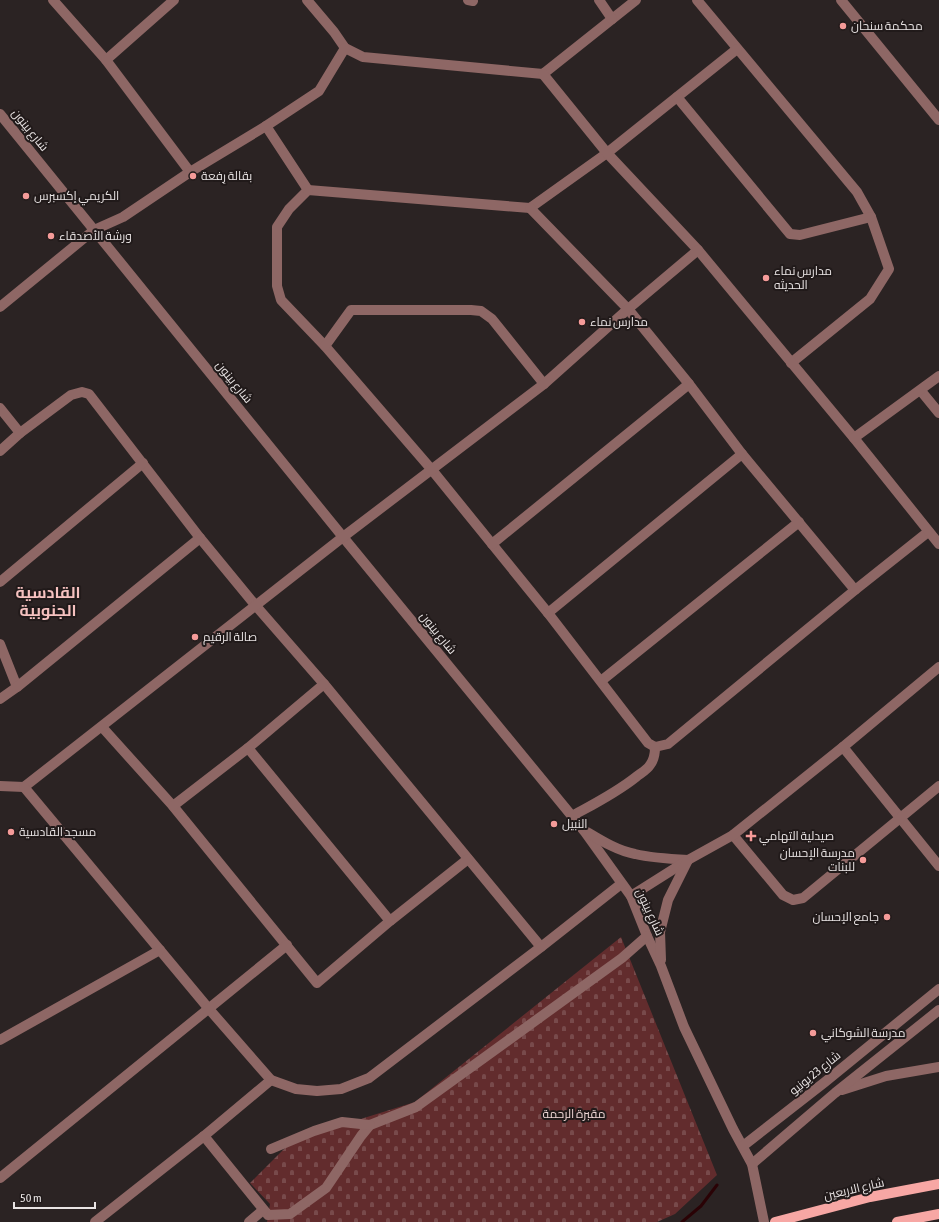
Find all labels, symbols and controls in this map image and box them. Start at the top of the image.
place label: محكمة سنحان [851,19,923,33]
marker: محكمة سنحان [838,21,848,31]
street label: شارع بينون [8,106,51,155]
place label: بقالة رِفعة [201,169,252,184]
marker: بقالة رِفعة [188,171,198,181]
place label: الكريمي إكسبرس [34,189,119,206]
marker: الكريمي إكسبرس [21,191,31,201]
place label: ورشة الأصدقاء [59,229,132,243]
marker: ورشة الأصدقاء [46,231,56,241]
place label: مدارس نماء الحديثه [774,264,832,292]
marker: مدارس نماء الحديثه [761,273,771,283]
place label: مدارس نماء [590,315,648,329]
marker: مدارس نماء [577,317,587,327]
street label: شارع بينون [212,358,255,407]
district label: القادسية الجنوبية [15,583,81,620]
street label: شارع بينون [416,609,459,658]
place label: صالة الرقيم [203,630,257,645]
marker: صالة الرقيم [190,632,200,642]
place label: النبيل [562,817,588,831]
marker: النبيل [549,819,559,829]
place label: مسجد القادسية [19,825,96,839]
marker: مسجد القادسية [6,827,16,837]
place label: صيدلية التهامي [759,829,834,846]
marker: صيدلية التهامي [746,831,756,841]
place label: مدرسة الإحسان للبنات [780,846,855,874]
marker: مدرسة الإحسان للبنات [858,855,868,865]
street label: شارع بينون [632,886,667,938]
place label: جامع الإحسان [812,910,879,925]
marker: جامع الإحسان [882,912,892,922]
place label: مدرسة الشوكاني [821,1026,905,1043]
marker: مدرسة الشوكاني [808,1028,818,1038]
street label: شارع 23 يونيو [787,1048,844,1099]
park label: مقبرة الرحمة [543,1107,605,1121]
street label: شارع الاربعين [822,1175,886,1204]
scale bar [14,1184,95,1210]
text: 50 m [20,1191,42,1205]

